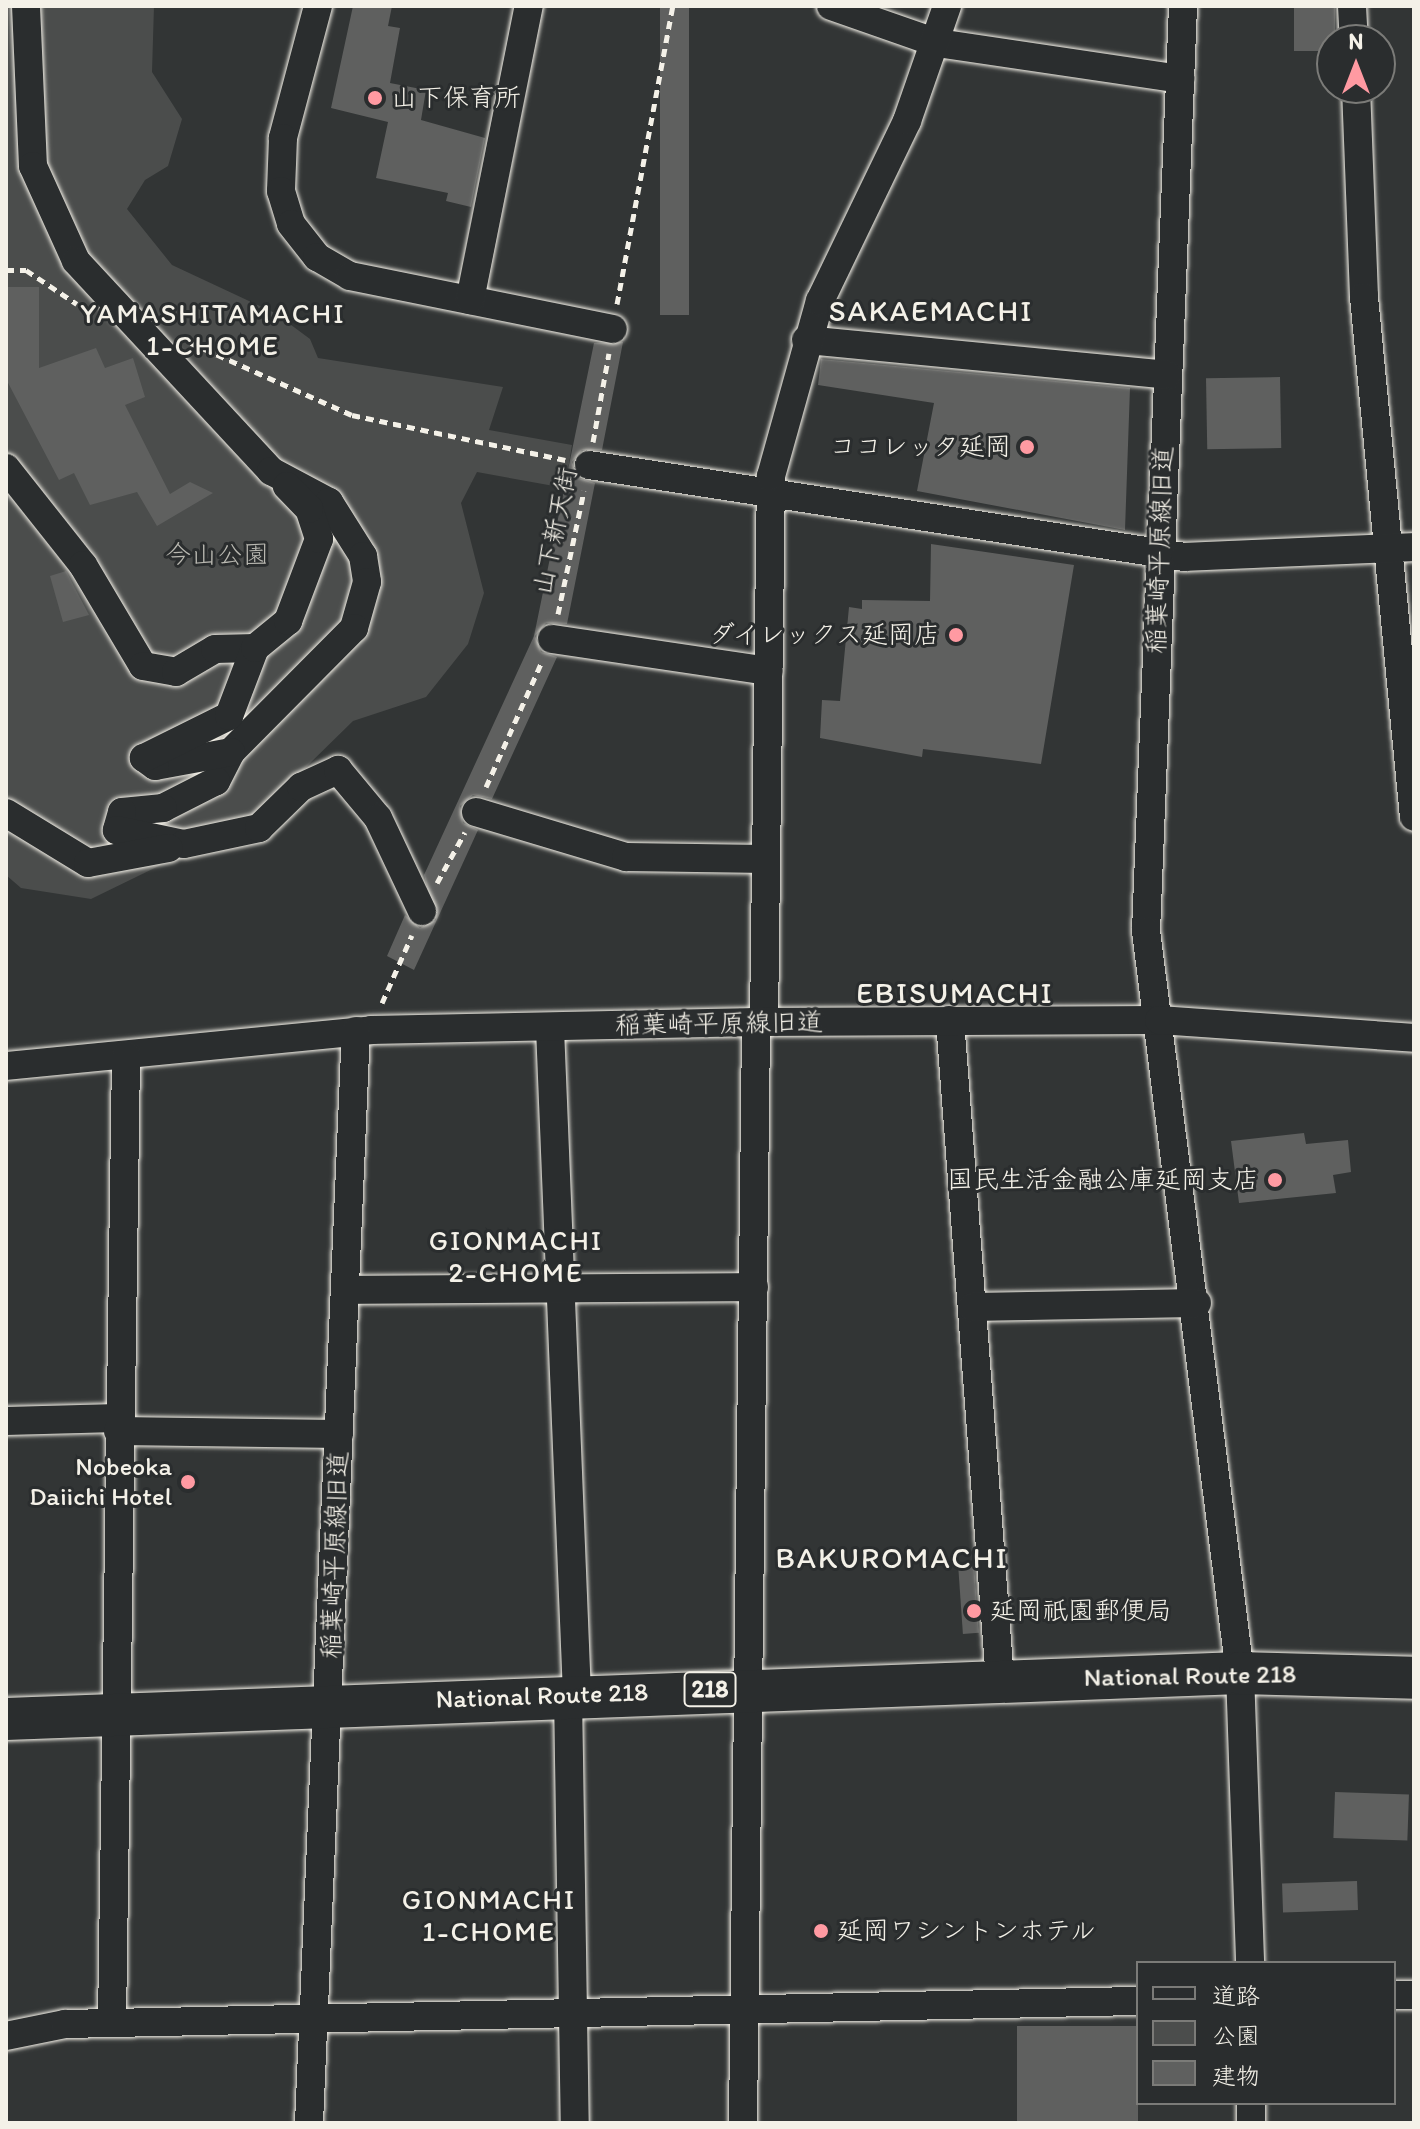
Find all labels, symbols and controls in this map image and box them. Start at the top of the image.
north arrow [1316,24,1396,104]
text: N [1349,28,1363,55]
place label: 山下保育所 [391,82,521,114]
marker: 山下保育所 [366,89,384,107]
district label: SAKAEMACHI [831,293,1031,329]
district label: YAMASHITAMACHI 1-CHOME [79,296,347,362]
place label: ココレッタ延岡 [829,431,1011,463]
marker: ココレッタ延岡 [1018,438,1036,456]
street label: 稲葉崎平原線旧道 [1141,446,1179,654]
street label: 山下新天街 [526,464,584,598]
park label: 今山公園 [165,539,269,571]
place label: ダイレックス延岡店 [706,619,940,651]
marker: ダイレックス延岡店 [947,626,965,644]
district label: EBISUMACHI [860,975,1050,1011]
street label: 稲葉崎平原線旧道 [615,1007,823,1041]
place label: 国民生活金融公庫延岡支店 [947,1164,1259,1196]
marker: 国民生活金融公庫延岡支店 [1266,1171,1284,1189]
district label: GIONMACHI 2-CHOME [429,1223,603,1289]
place label: Nobeoka Daiichi Hotel [29,1451,172,1512]
street label: 稲葉崎平原線旧道 [316,1451,354,1659]
marker: Nobeoka Daiichi Hotel [179,1473,197,1491]
district label: BAKUROMACHI [777,1540,1007,1576]
place label: 延岡祇園郵便局 [990,1595,1172,1627]
marker: 延岡祇園郵便局 [965,1602,983,1620]
street label: National Route 218 [1084,1659,1296,1693]
road number: 218 [682,1669,738,1709]
street label: National Route 218 [435,1677,649,1715]
district label: GIONMACHI 1-CHOME [402,1882,576,1948]
place label: 延岡ワシントンホテル [837,1915,1097,1947]
marker: 延岡ワシントンホテル [812,1922,830,1940]
legend [1136,1961,1396,2105]
text: 道路 [1212,1981,1260,2010]
text: 公園 [1212,2021,1260,2050]
text: 建物 [1212,2061,1260,2090]

